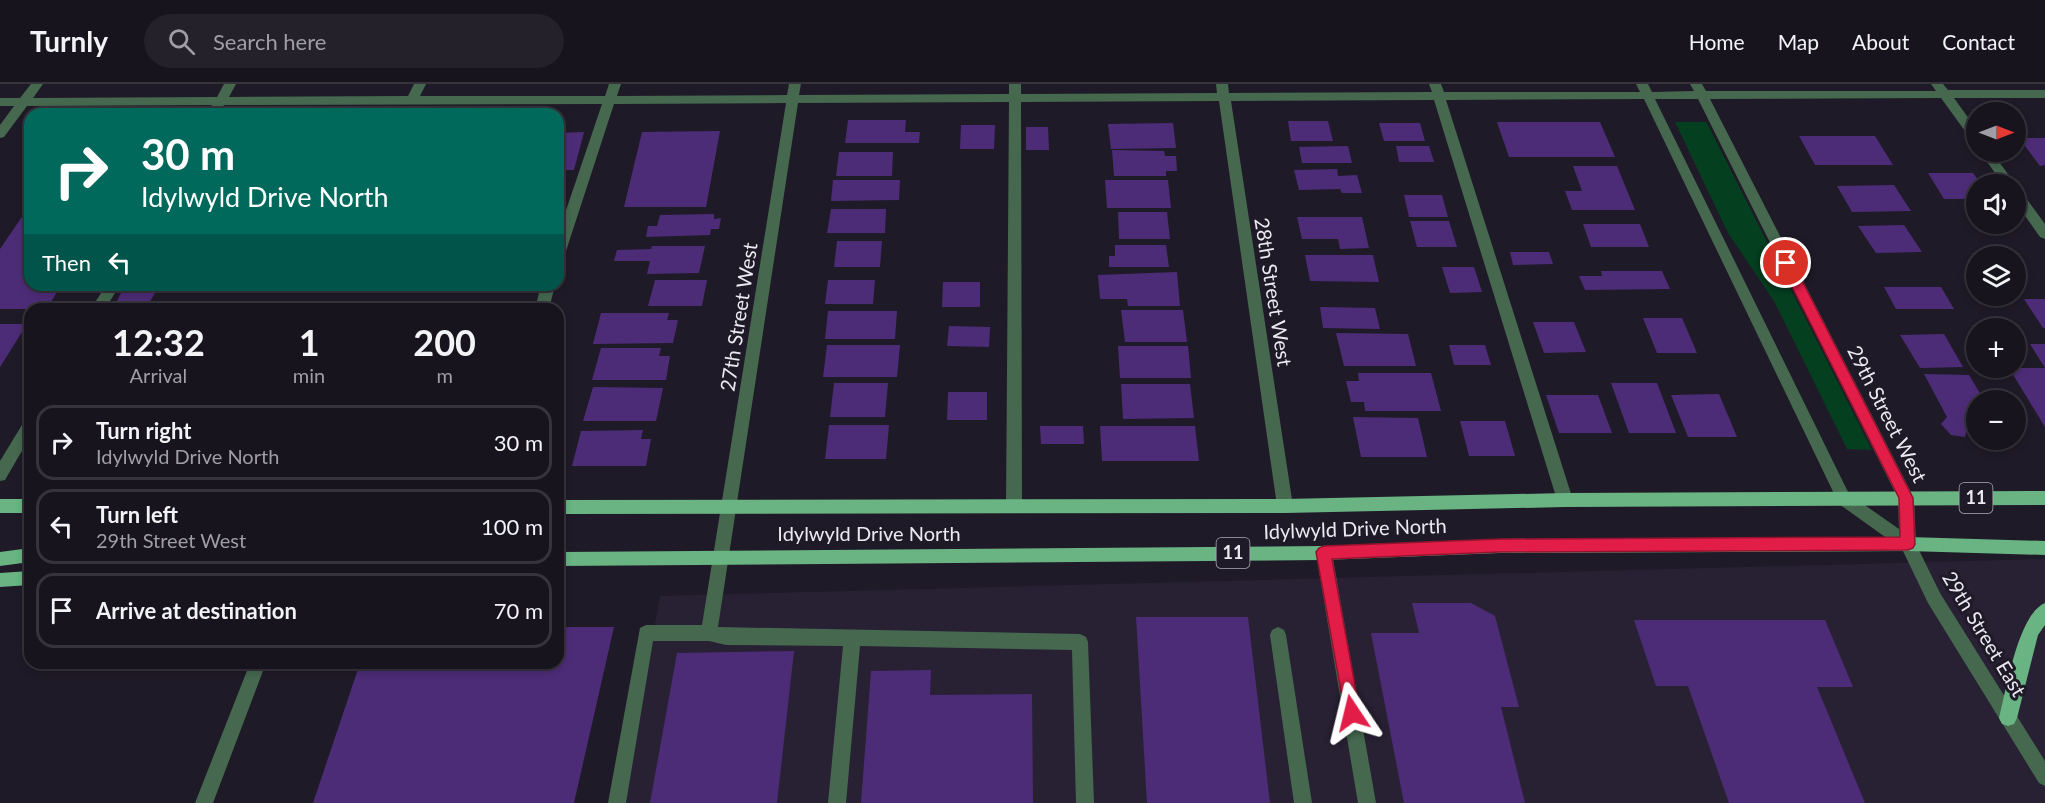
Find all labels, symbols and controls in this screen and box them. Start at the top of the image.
search box [144,14,564,68]
text: Turnly [30,24,108,58]
icon: search [165,25,198,58]
text: Search here [213,28,326,55]
text: Home [1689,29,1745,54]
text: Map [1778,29,1819,54]
text: About [1852,29,1909,54]
text: Contact [1942,29,2015,54]
north arrow [1966,102,2026,162]
map controls [1966,102,2026,450]
text: 30 m [141,129,235,179]
icon: right [42,132,120,210]
button: sound [1966,174,2026,234]
text: Idylwyld Drive North [141,180,388,213]
street label: 28th Street West [1250,216,1298,368]
pin [1760,237,1811,288]
street label: 27th Street West [714,241,762,393]
icon: left [103,246,136,279]
icon: arrive [1769,246,1802,279]
button: layers [1966,246,2026,306]
text: Then [42,249,91,276]
button: + [1966,318,2026,378]
text: 12:32 [112,320,205,364]
text: 1 [299,320,320,364]
text: 200 [413,320,476,364]
street label: 29th Street West [1843,341,1933,486]
text: Arrival [130,363,187,387]
text: min [293,363,325,387]
text: m [436,363,453,387]
button: − [1966,390,2026,450]
text: Turn right [96,417,191,444]
icon: right [45,426,78,459]
text: 30 m [494,429,543,456]
text: Idylwyld Drive North [96,444,279,468]
road number: 11 [1960,483,1992,513]
text: Turn left [96,501,178,528]
icon: left [45,510,78,543]
text: 100 m [481,513,543,540]
street label: Idylwyld Drive North [1263,513,1447,543]
street label: Idylwyld Drive North [777,521,961,545]
text: 29th Street West [96,528,246,552]
road number: 11 [1216,538,1250,568]
street label: 29th Street East [1938,567,2032,700]
icon: arrive [45,594,78,627]
text: Arrive at destination [96,597,297,624]
text: 70 m [494,597,543,624]
position arrow [1320,681,1384,745]

